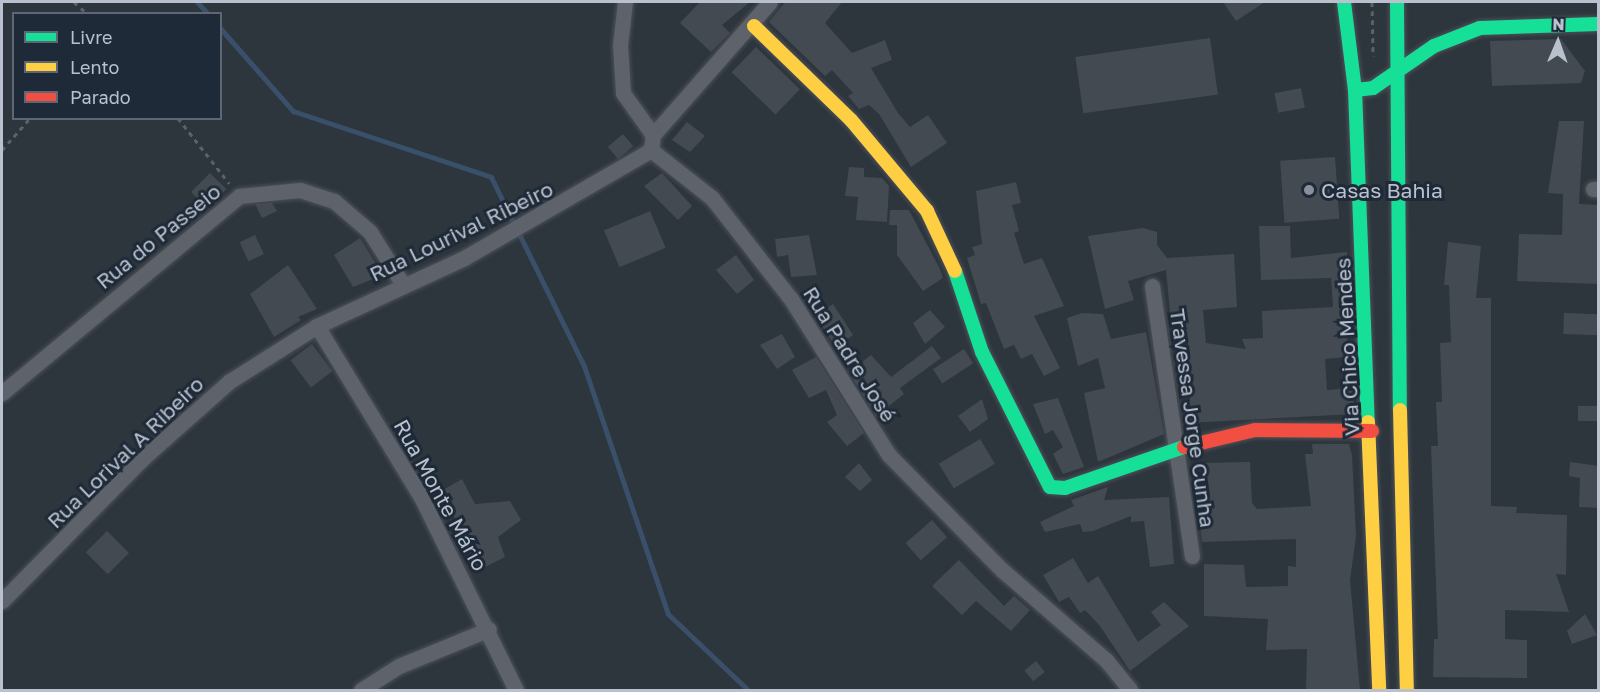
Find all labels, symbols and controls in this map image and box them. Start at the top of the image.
legend [12,12,222,120]
north arrow [1528,12,1588,72]
text: N [1552,14,1565,34]
text: Livre [70,26,112,48]
text: Lento [70,56,119,78]
text: Parado [70,86,131,108]
street label: Rua Lourival Ribeiro [365,176,557,286]
place label: Casas Bahia [1321,177,1443,203]
street label: Rua do Passeio [91,178,225,294]
marker: Casas Bahia [1302,183,1316,197]
street label: Via Chico Mendes [1330,257,1364,437]
street label: Rua Padre José [798,282,902,426]
street label: Travessa Jorge Cunha [1165,307,1221,529]
street label: Rua Lorival A Ribeiro [42,371,208,533]
street label: Rua Monte Mário [389,415,493,575]

